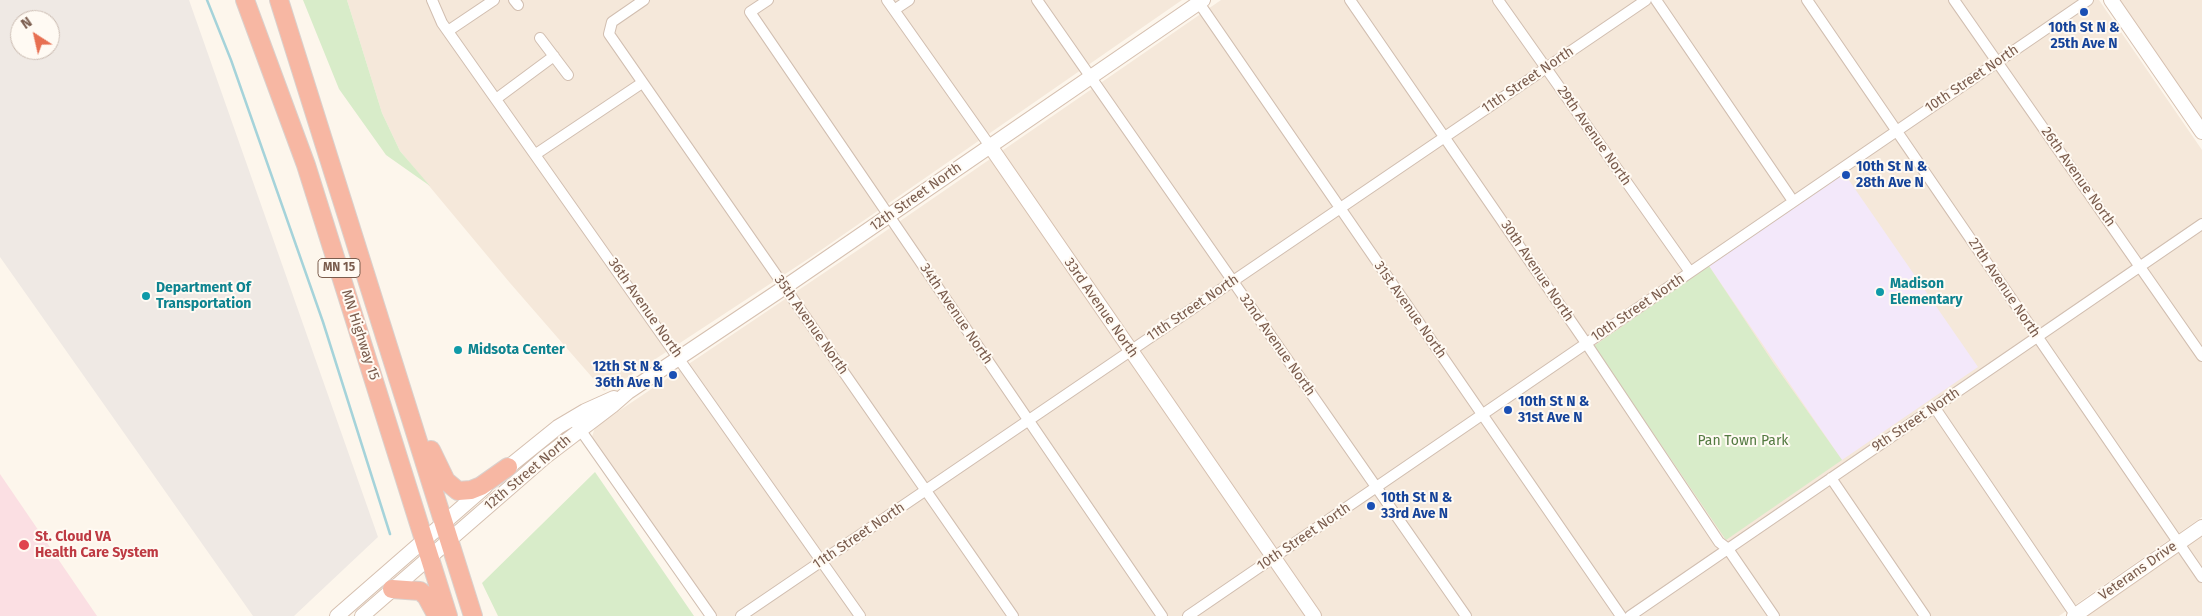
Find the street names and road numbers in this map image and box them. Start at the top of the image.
street label: 10th Street North [1922,42,2022,116]
street label: 11th Street North [1479,43,1577,117]
street label: 29th Avenue North [1553,83,1635,189]
street label: 26th Avenue North [2037,124,2119,230]
street label: 12th Street North [867,159,965,235]
street label: 30th Avenue North [1497,217,1577,325]
street label: 27th Avenue North [1964,235,2044,341]
street label: 36th Avenue North [604,255,686,361]
street label: 33rd Avenue North [1060,255,1142,361]
road number: MN 15 [318,258,360,278]
street label: 31st Avenue North [1370,258,1450,362]
street label: 34th Avenue North [916,260,996,368]
street label: 11th Street North [1144,271,1242,345]
street label: 10th Street North [1588,271,1688,345]
street label: 35th Avenue North [770,272,852,378]
street label: MN Highway 15 [337,288,383,382]
street label: 32nd Avenue North [1236,291,1318,399]
street label: 9th Street North [1869,384,1963,456]
street label: 12th Street North [481,432,575,514]
street label: 11th Street North [810,499,908,573]
street label: 10th Street North [1254,500,1354,574]
street label: Veterans Drive [2096,538,2180,604]

